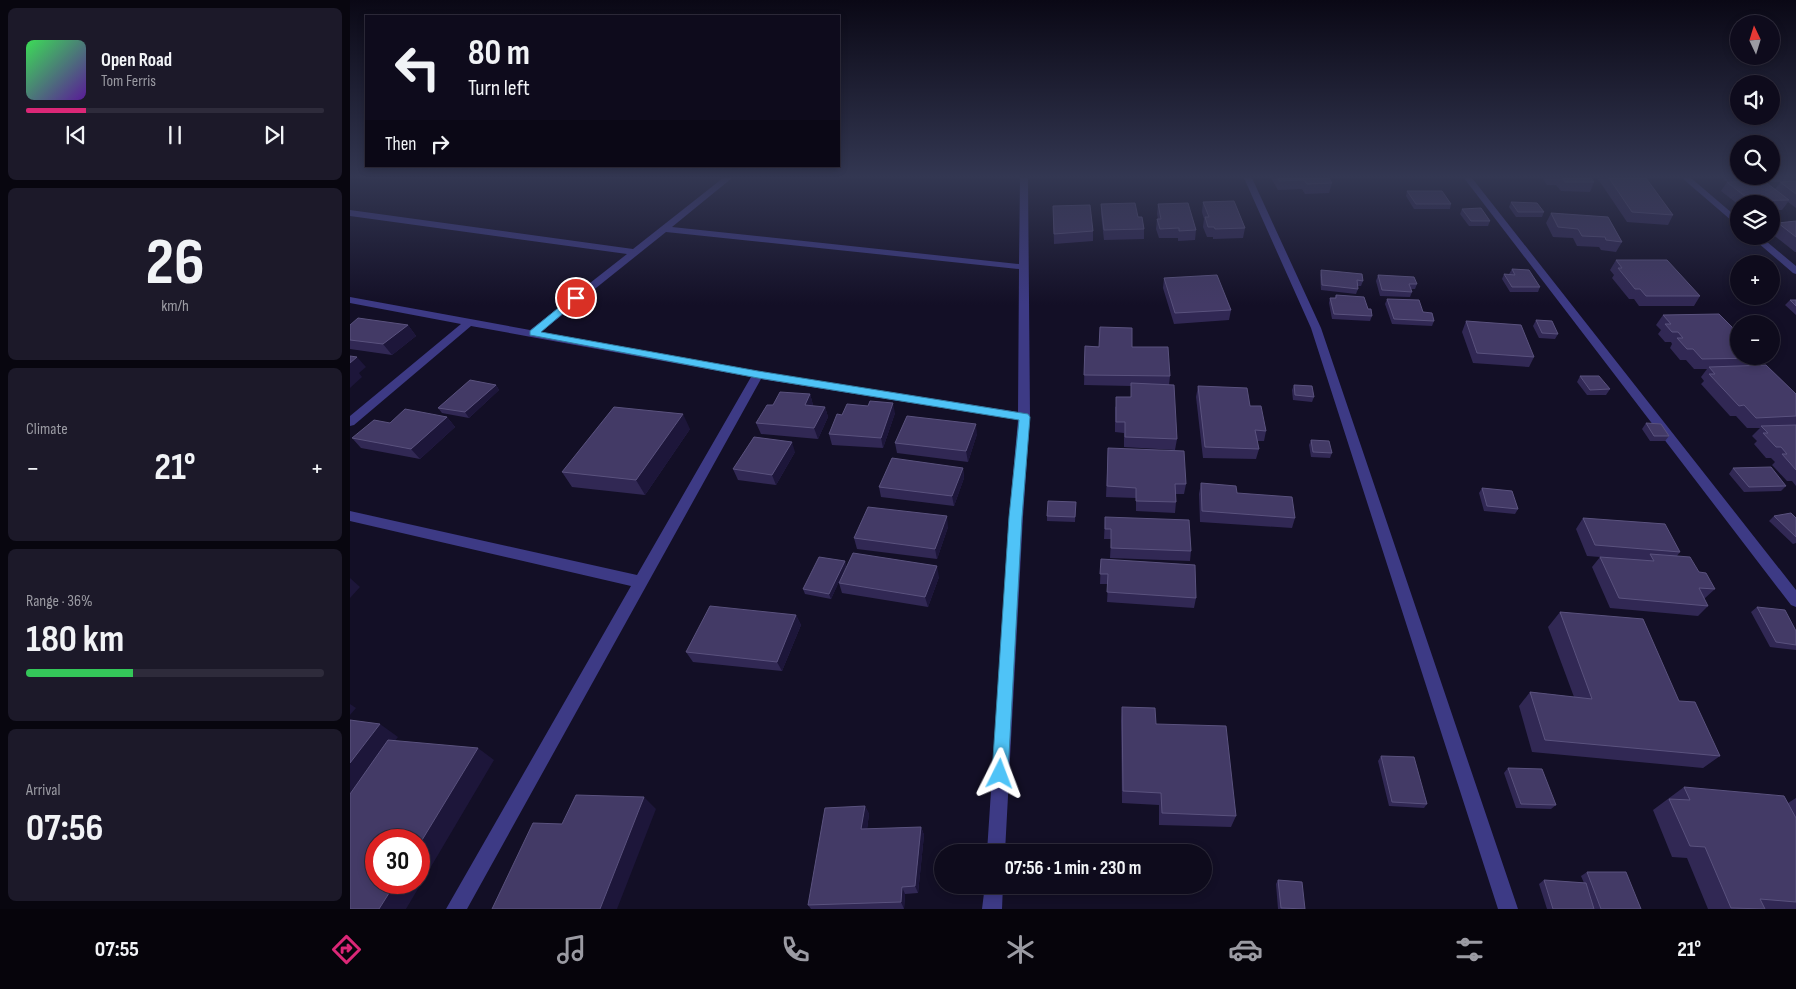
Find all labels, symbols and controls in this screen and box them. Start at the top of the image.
north arrow [1730,15,1780,65]
map controls [1730,15,1780,365]
text: 80 m [468,32,530,75]
icon: left [385,35,450,100]
text: Open Road [101,49,172,72]
text: Tom Ferris [101,72,156,91]
text: Turn left [468,75,530,102]
button: sound [1730,75,1780,125]
icon: previous [62,121,90,149]
icon: pause [161,121,189,149]
icon: next [260,121,288,149]
icon: right [426,130,454,158]
text: Then [385,133,416,156]
button: search [1730,135,1780,185]
button: layers [1730,195,1780,245]
text: 26 [145,225,205,303]
button: + [1730,255,1780,305]
pin [555,277,597,319]
icon: arrive [562,284,590,312]
text: km/h [161,297,189,316]
button: − [1730,315,1780,365]
text: Climate [26,420,68,439]
text: 21° [154,445,196,490]
text: − [26,452,40,485]
text: + [310,452,324,485]
text: Range · 36% [26,592,93,611]
text: 180 km [26,617,124,662]
position arrow [973,747,1025,799]
text: Arrival [26,781,60,800]
text: 07:56 [26,806,104,851]
speed limit sign: 30 [365,829,430,894]
text: 07:56 · 1 min · 230 m [1005,857,1141,880]
icon: directions [329,932,364,967]
icon: music [554,932,589,967]
icon: phone [778,932,813,967]
icon: climate [1003,932,1038,967]
icon: car [1228,932,1263,967]
icon: filters [1452,932,1487,967]
text: 07:55 [95,936,139,963]
text: 21° [1677,936,1701,963]

